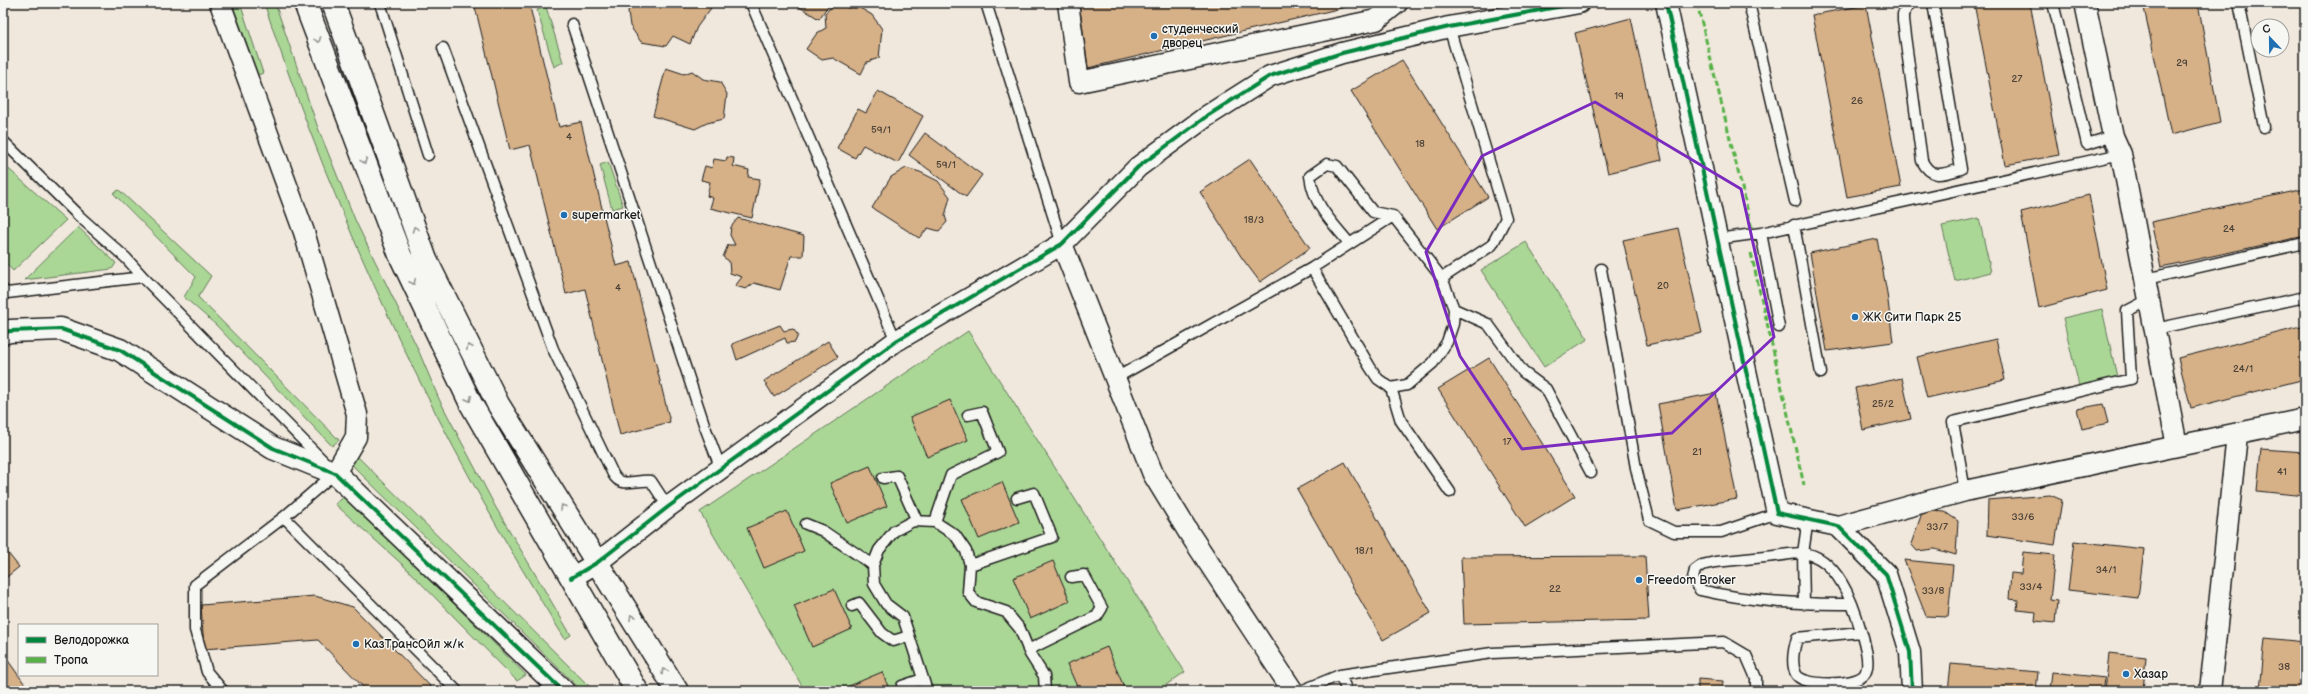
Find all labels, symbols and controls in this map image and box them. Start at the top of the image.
north arrow [2250,18,2290,58]
place label: студенческий дворец [1162,22,1239,51]
text: С [2260,22,2273,37]
marker: студенческий дворец [1149,31,1159,41]
one-way arrow [313,36,322,43]
house number: 29 [2176,57,2188,69]
house number: 27 [2012,73,2022,85]
house number: 19 [1614,90,1624,102]
house number: 26 [1851,95,1863,107]
house number: 59/1 [871,124,891,136]
house number: 4 [566,131,572,143]
house number: 18 [1415,138,1425,150]
one-way arrow [359,158,367,165]
house number: 59/1 [936,159,956,171]
place label: supermarket [572,208,641,223]
marker: supermarket [559,210,569,220]
house number: 18/3 [1244,214,1264,226]
house number: 24 [2223,223,2235,235]
one-way arrow [411,226,419,233]
one-way arrow [408,277,416,285]
house number: 20 [1657,280,1669,292]
house number: 4 [615,282,621,294]
place label: ЖК Сити Парк 25 [1863,310,1961,325]
marker: ЖК Сити Парк 25 [1850,312,1860,322]
one-way arrow [466,344,474,351]
house number: 24/1 [2233,363,2253,375]
one-way arrow [464,395,472,402]
house number: 25/2 [1872,398,1894,410]
house number: 17 [1503,436,1511,448]
house number: 21 [1692,446,1702,458]
house number: 41 [2277,466,2287,478]
one-way arrow [560,504,568,511]
house number: 33/6 [2012,511,2034,523]
house number: 33/7 [1926,521,1948,533]
house number: 18/1 [1355,545,1373,557]
house number: 34/1 [2096,564,2116,576]
place label: Freedom Broker [1647,573,1736,588]
marker: Freedom Broker [1634,575,1644,585]
house number: 33/4 [2020,581,2042,593]
house number: 22 [1549,583,1561,595]
house number: 33/8 [1922,585,1944,597]
one-way arrow [629,614,636,621]
legend [18,624,158,676]
text: Велодорожка [54,633,129,648]
place label: КазТрансОйл ж/к [364,637,464,652]
marker: КазТрансОйл ж/к [351,639,361,649]
text: Тропа [54,653,88,668]
house number: 38 [2278,661,2290,673]
place label: Хазар [2134,667,2168,682]
one-way arrow [662,668,669,675]
marker: Хазар [2121,669,2131,679]

